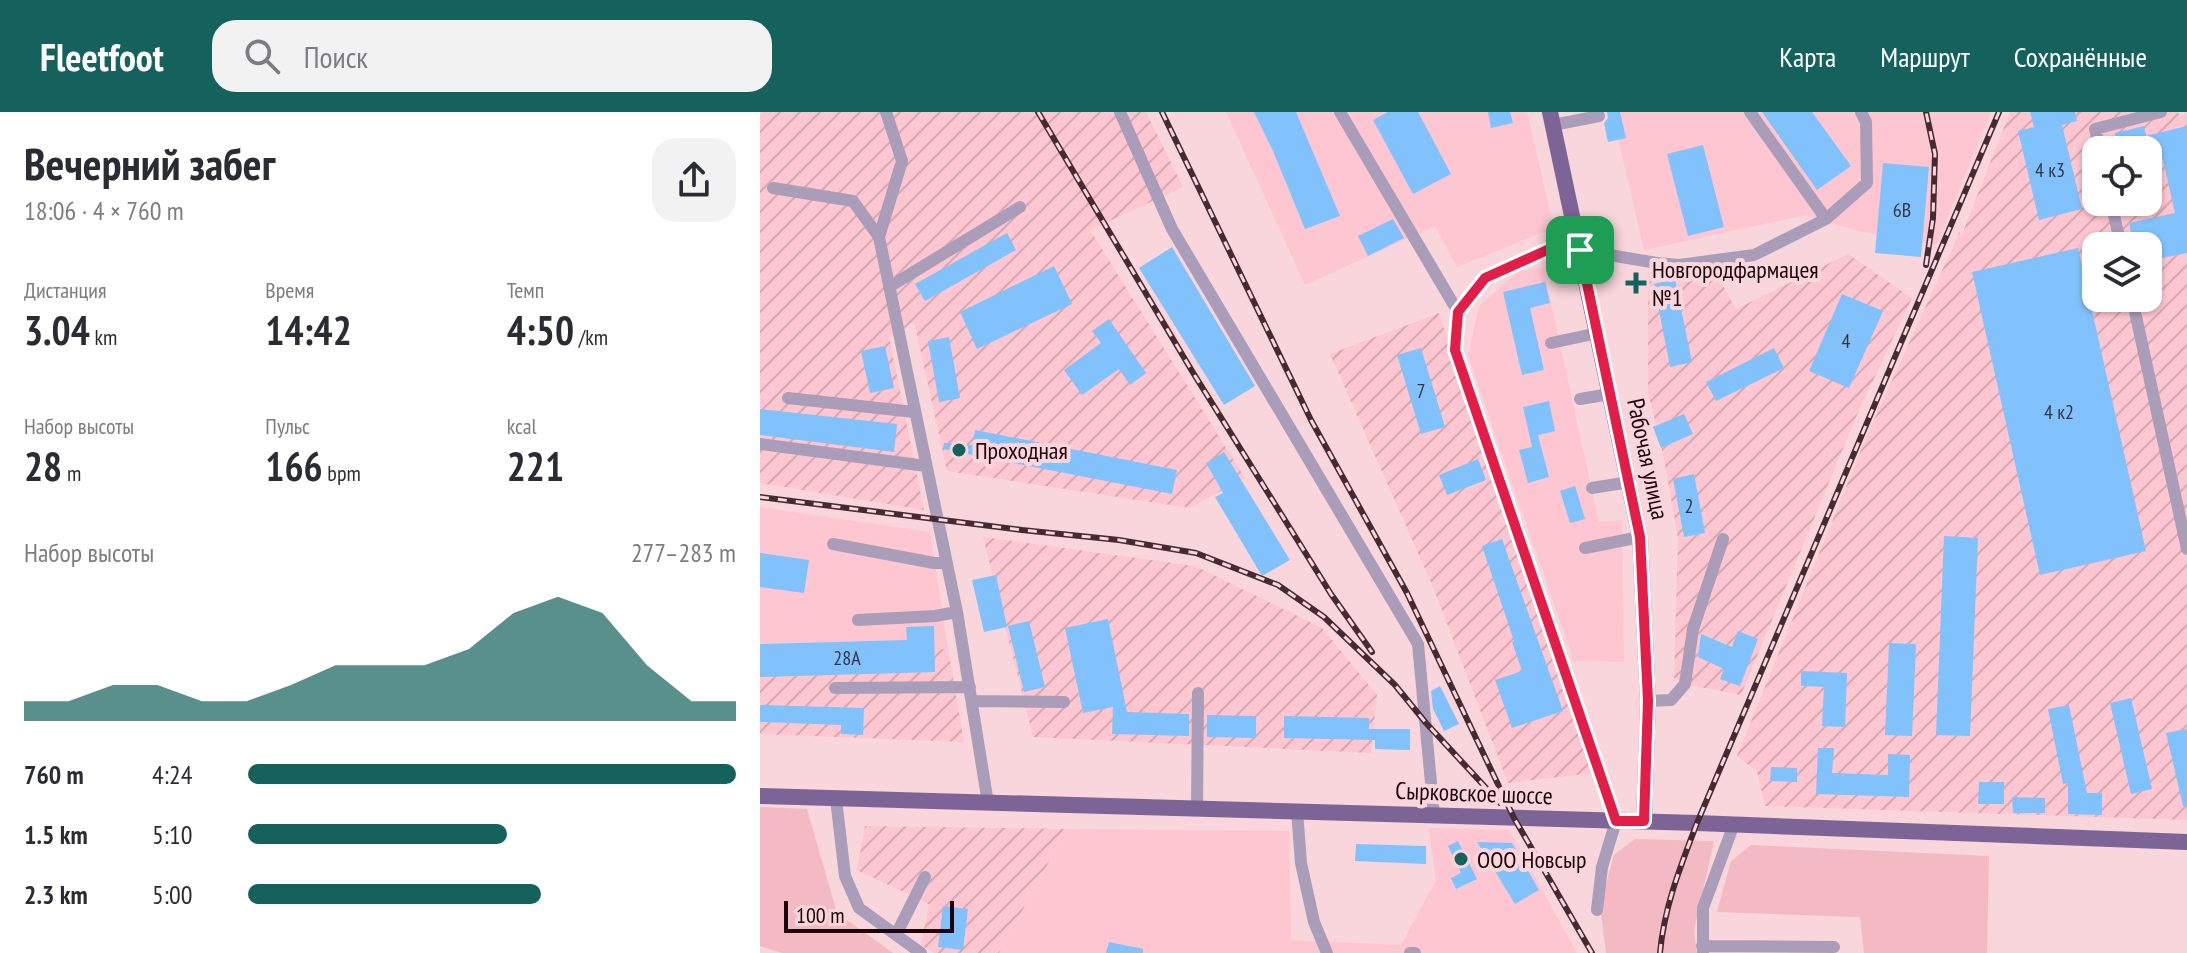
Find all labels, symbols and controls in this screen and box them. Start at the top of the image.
search box [212,20,772,92]
text: Fleetfoot [40,32,164,81]
icon: search [240,34,284,78]
text: Поиск [304,37,368,76]
text: Карта [1779,38,1836,75]
text: Маршрут [1880,38,1970,75]
text: Сохранённые [2014,38,2147,75]
text: Вечерний забег [24,135,275,192]
map controls [2082,136,2162,312]
button: locate [2082,136,2162,216]
button: share [652,138,736,222]
house number: 4 к3 [2035,157,2065,183]
text: 18:06 · 4 × 760 m [24,194,184,227]
house number: 6В [1893,197,1911,223]
pin [1546,216,1614,284]
icon: arrive [1558,228,1602,272]
button: layers [2082,232,2162,312]
place label: Новгородфармацея №1 [1652,254,1819,313]
marker: Новгородфармацея №1 [1627,274,1645,292]
text: Дистанция [24,276,106,304]
text: Время [265,276,314,304]
text: Темп [507,276,544,304]
text: 3.04 [24,304,90,356]
text: 14:42 [265,304,352,356]
text: 4:50 [507,304,574,356]
text: km [90,323,117,351]
text: /km [574,323,608,351]
house number: 4 [1842,328,1851,354]
house number: 7 [1417,378,1426,404]
street label: Рабочая улица [1620,396,1676,522]
house number: 4 к2 [2044,399,2074,425]
text: Набор высоты [24,412,134,440]
text: Пульс [265,412,310,440]
text: kcal [507,412,537,440]
place label: Проходная [975,435,1068,466]
text: 28 [24,440,62,492]
text: 166 [265,440,323,492]
text: 221 [507,440,564,492]
marker: Проходная [950,441,968,459]
text: m [62,459,81,487]
text: bpm [323,459,361,487]
house number: 2 [1685,493,1694,519]
text: Набор высоты [24,536,154,569]
text: 277–283 m [631,536,736,569]
house number: 28А [833,645,861,671]
text: 760 m [24,758,84,791]
text: 4:24 [152,758,192,791]
street label: Сырковское шоссе [1395,775,1553,811]
text: 1.5 km [24,818,88,851]
text: 5:10 [152,818,192,851]
place label: ООО Новсыр [1477,844,1586,875]
marker: ООО Новсыр [1452,850,1470,868]
text: 2.3 km [24,878,88,911]
text: 5:00 [152,878,192,911]
scale bar [784,897,954,933]
text: 100 m [796,901,845,929]

